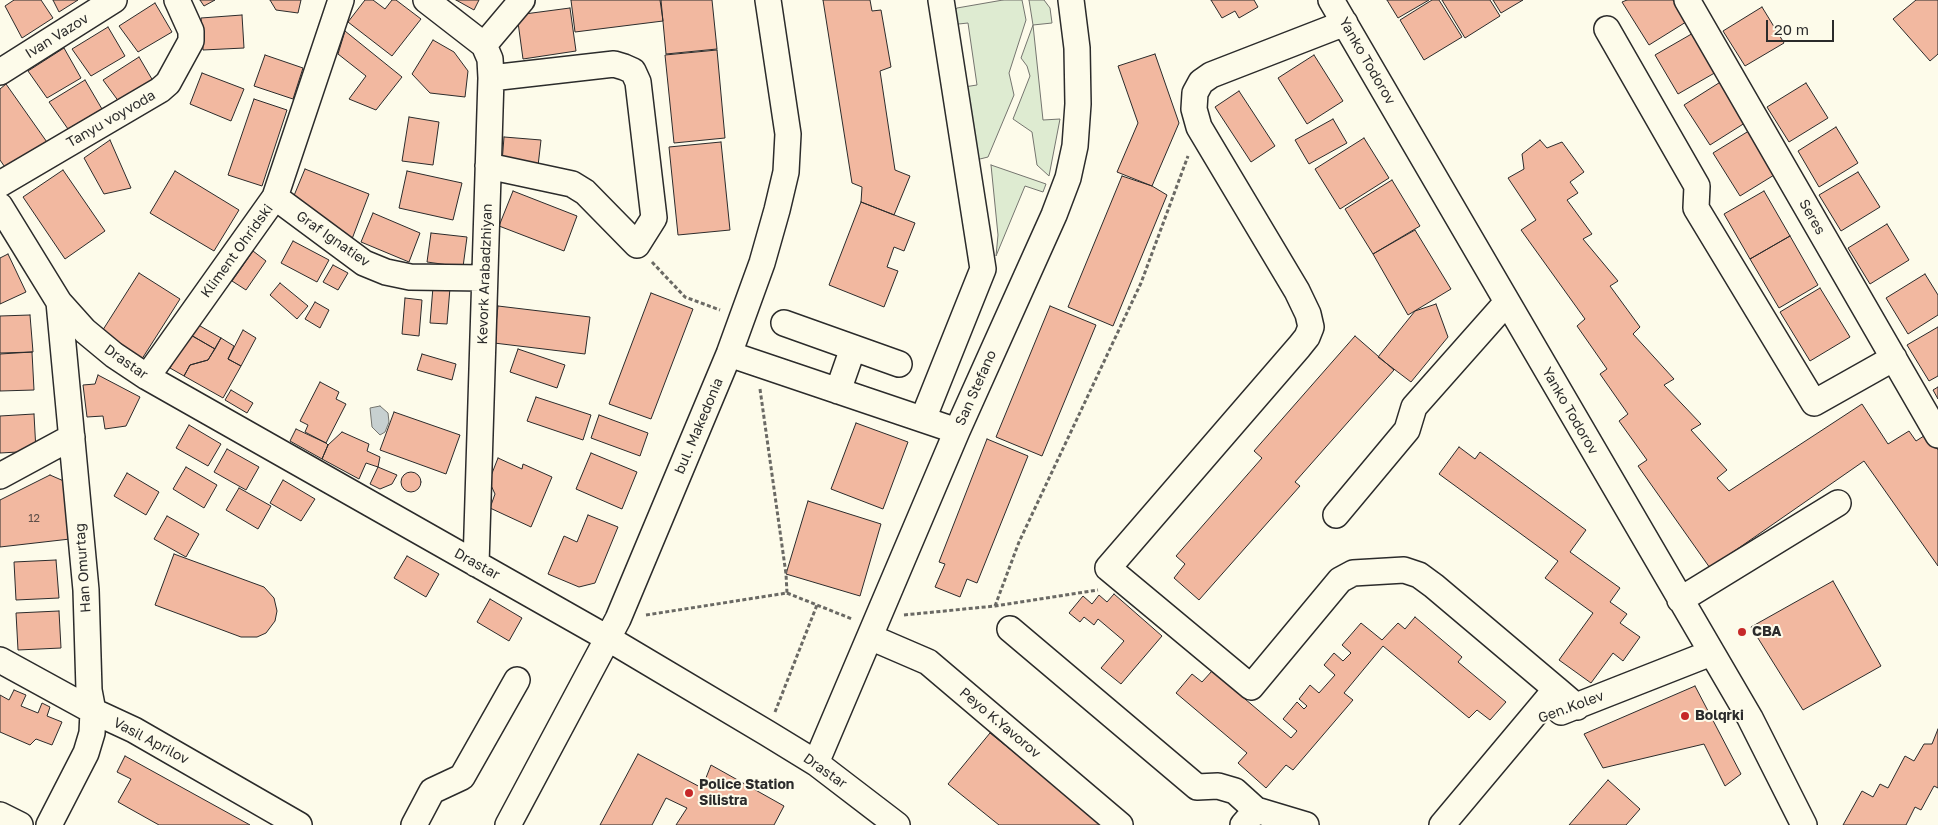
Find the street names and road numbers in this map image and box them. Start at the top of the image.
street label: Ivan Vazov [22,10,92,62]
street label: Yanko Todorov [1335,14,1399,108]
street label: Tanyu voyvoda [64,87,158,151]
street label: Seres [1795,196,1829,238]
street label: Kliment Ohridski [197,201,277,301]
street label: Kevork Arabadzhiyan [474,203,496,345]
street label: Graf Ignatiev [293,207,373,271]
street label: Drastar [101,341,151,383]
street label: San Stefano [952,348,1000,428]
street label: Yanko Todorov [1538,364,1602,458]
street label: bul. Makedonia [671,375,727,477]
street label: Han Omurtag [71,523,95,613]
street label: Drastar [451,545,503,583]
street label: Peyo K.Yavorov [956,684,1044,762]
street label: Gen.Kolev [1536,687,1606,727]
street label: Vasil Aprilov [110,714,192,768]
street label: Drastar [800,750,850,792]

